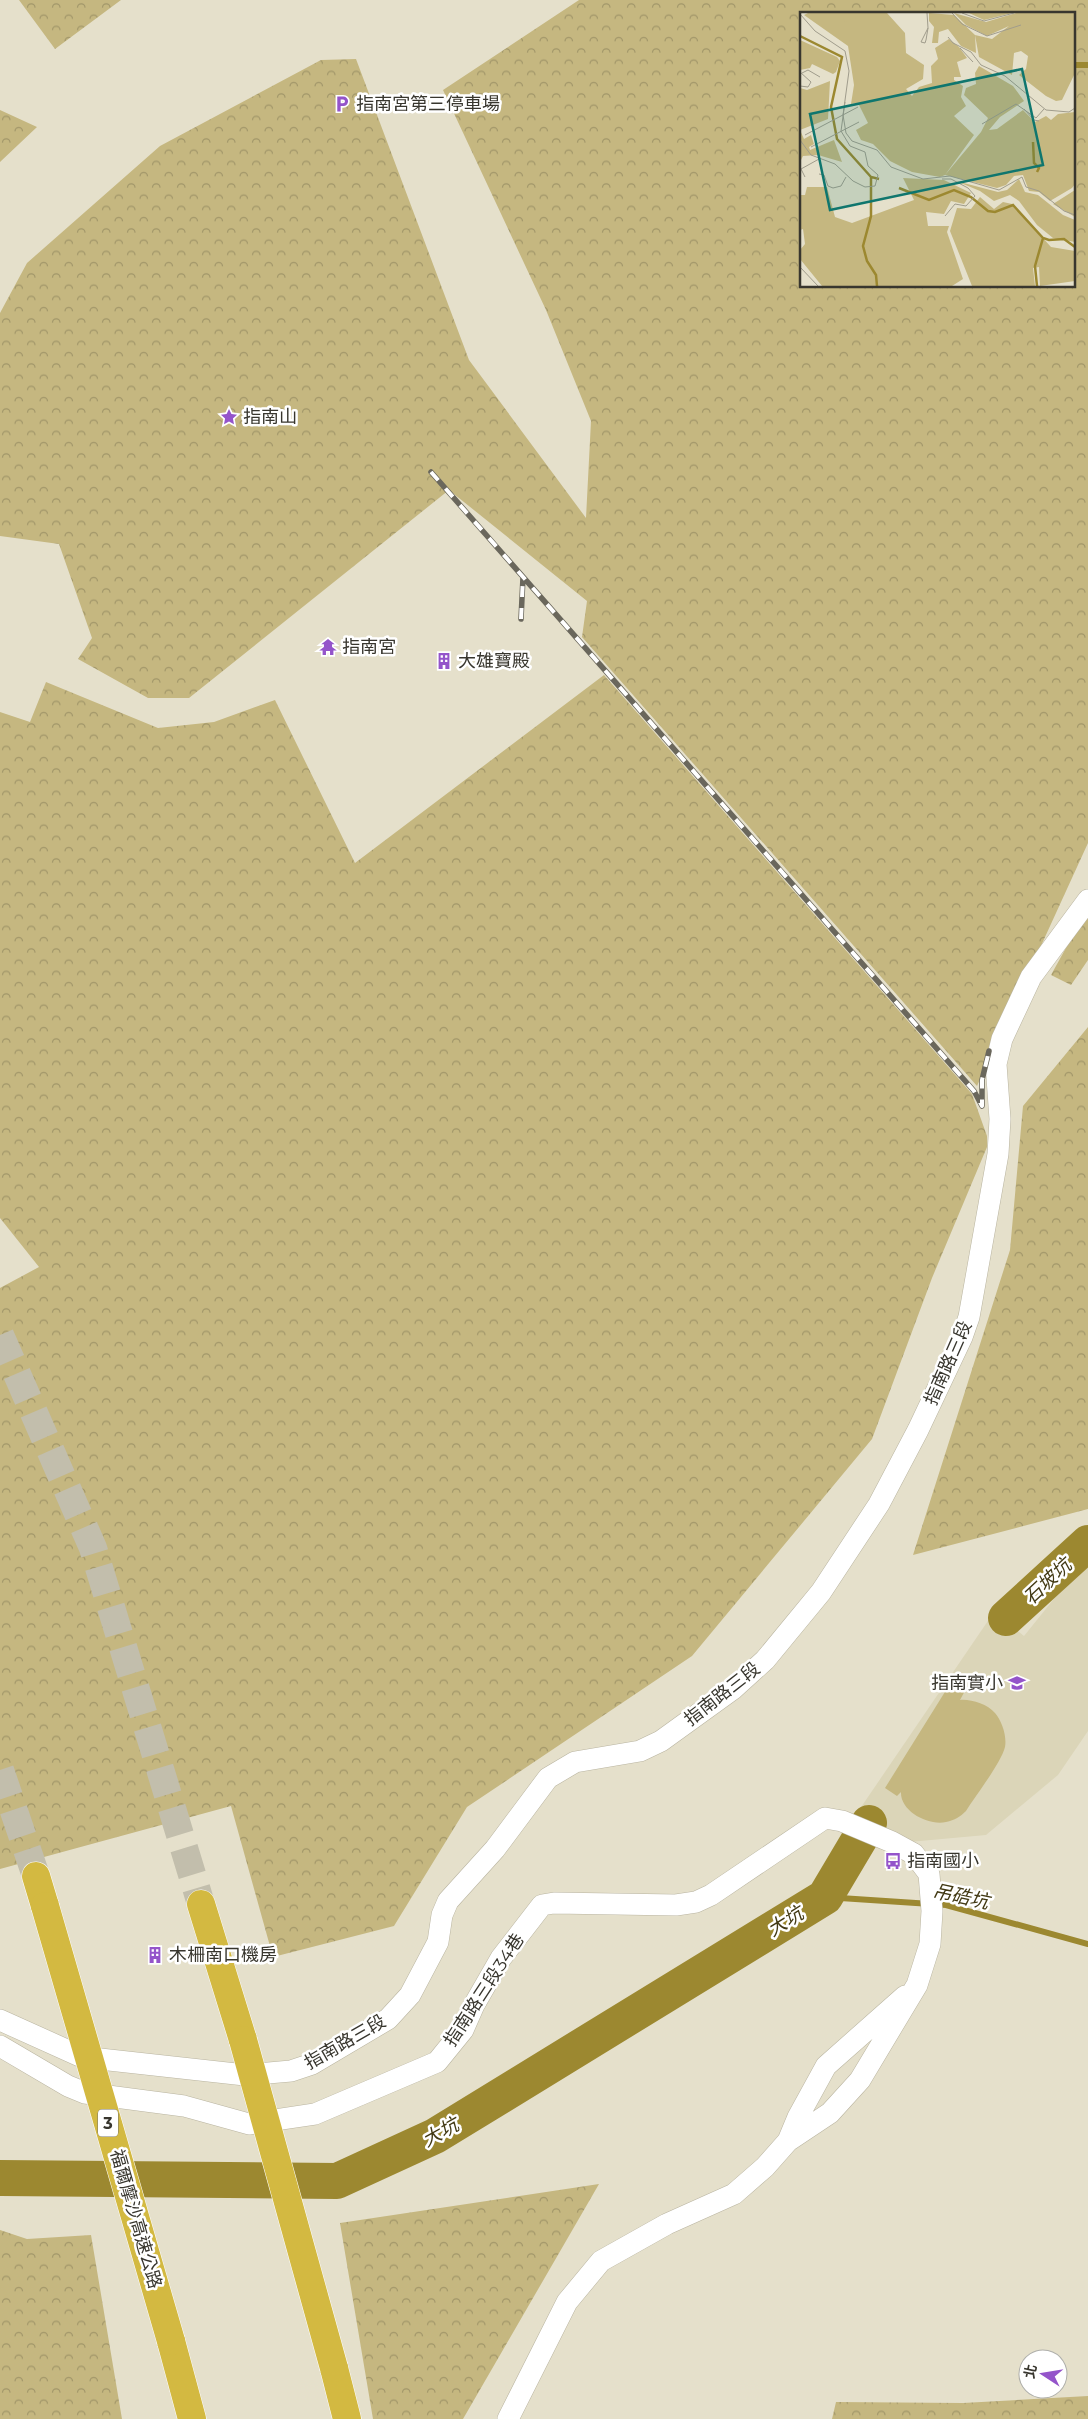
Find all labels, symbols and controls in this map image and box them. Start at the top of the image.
inset map [800,12,1076,288]
place label: 指南宮第三停車場 [356,93,500,115]
parking icon: 指南宮第三停車場 [332,94,352,114]
place label: 指南山 [243,406,297,428]
place icon: 指南山 [219,407,239,427]
place label: 指南宮 [342,636,396,658]
temple icon: 指南宮 [318,637,338,657]
place label: 大雄寶殿 [458,650,530,672]
building icon: 大雄寶殿 [434,651,454,671]
street label: 指南路三段 [920,1317,976,1409]
water label: 石坡坑 [1019,1551,1078,1609]
street label: 指南路三段 [680,1658,764,1730]
place label: 指南實小 [931,1672,1003,1694]
school or university icon: 指南實小 [1007,1673,1027,1693]
place label: 指南國小 [907,1850,979,1872]
bus stop icon: 指南國小 [883,1851,903,1871]
water label: 吊硞坑 [931,1879,994,1914]
water label: 大坑 [763,1900,810,1941]
street label: 指南路三段34巷 [439,1929,529,2051]
place label: 木柵南口機房 [169,1944,277,1966]
building icon: 木柵南口機房 [145,1945,165,1965]
street label: 指南路三段 [301,2010,389,2074]
road number: 3 [98,2110,118,2136]
water label: 大坑 [418,2112,465,2152]
street label: 福爾摩沙高速公路 [106,2147,166,2291]
north arrow [1018,2349,1068,2399]
text: 北 [1020,2363,1041,2380]

